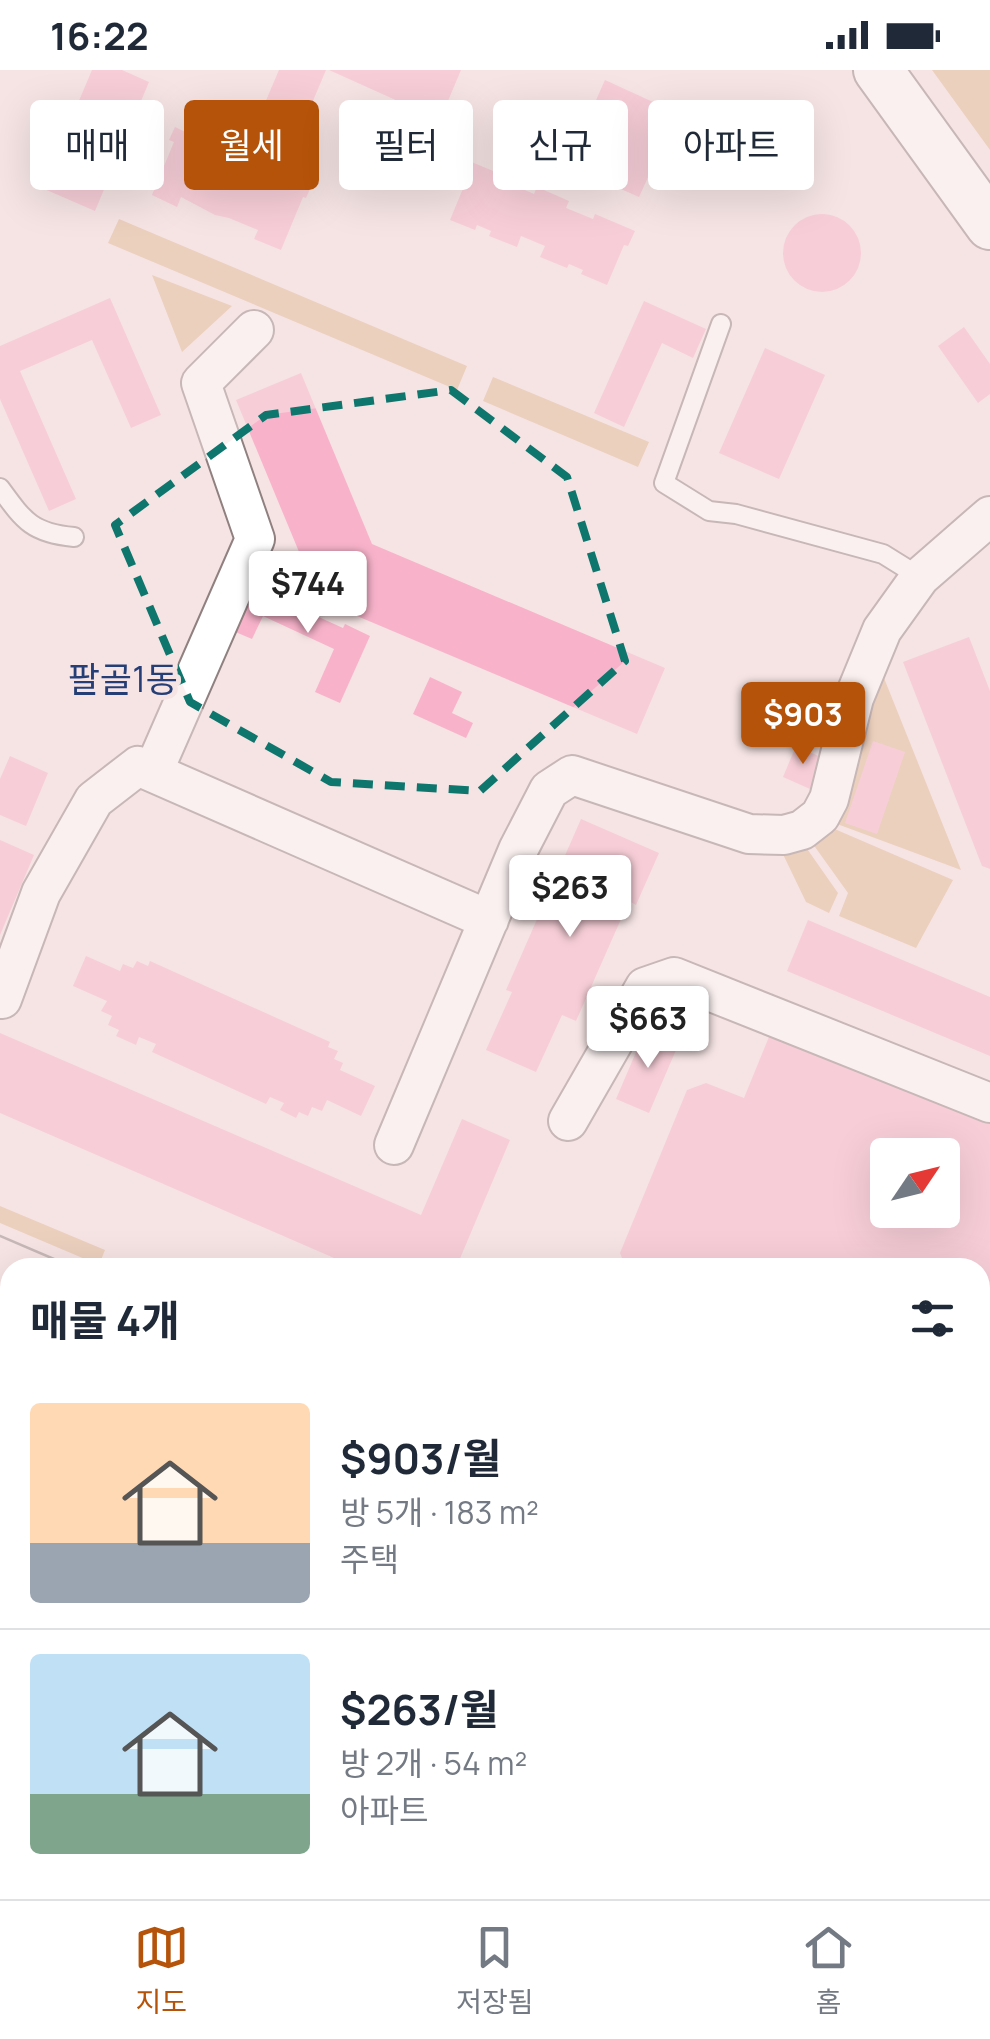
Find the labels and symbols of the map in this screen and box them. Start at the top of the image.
pin: $744 [249,551,367,636]
district label: 팔골1동 [68,655,178,703]
pin: $903 [744,682,862,767]
pin: $263 [511,855,629,940]
pin: $663 [589,986,707,1071]
north arrow [870,1138,960,1228]

